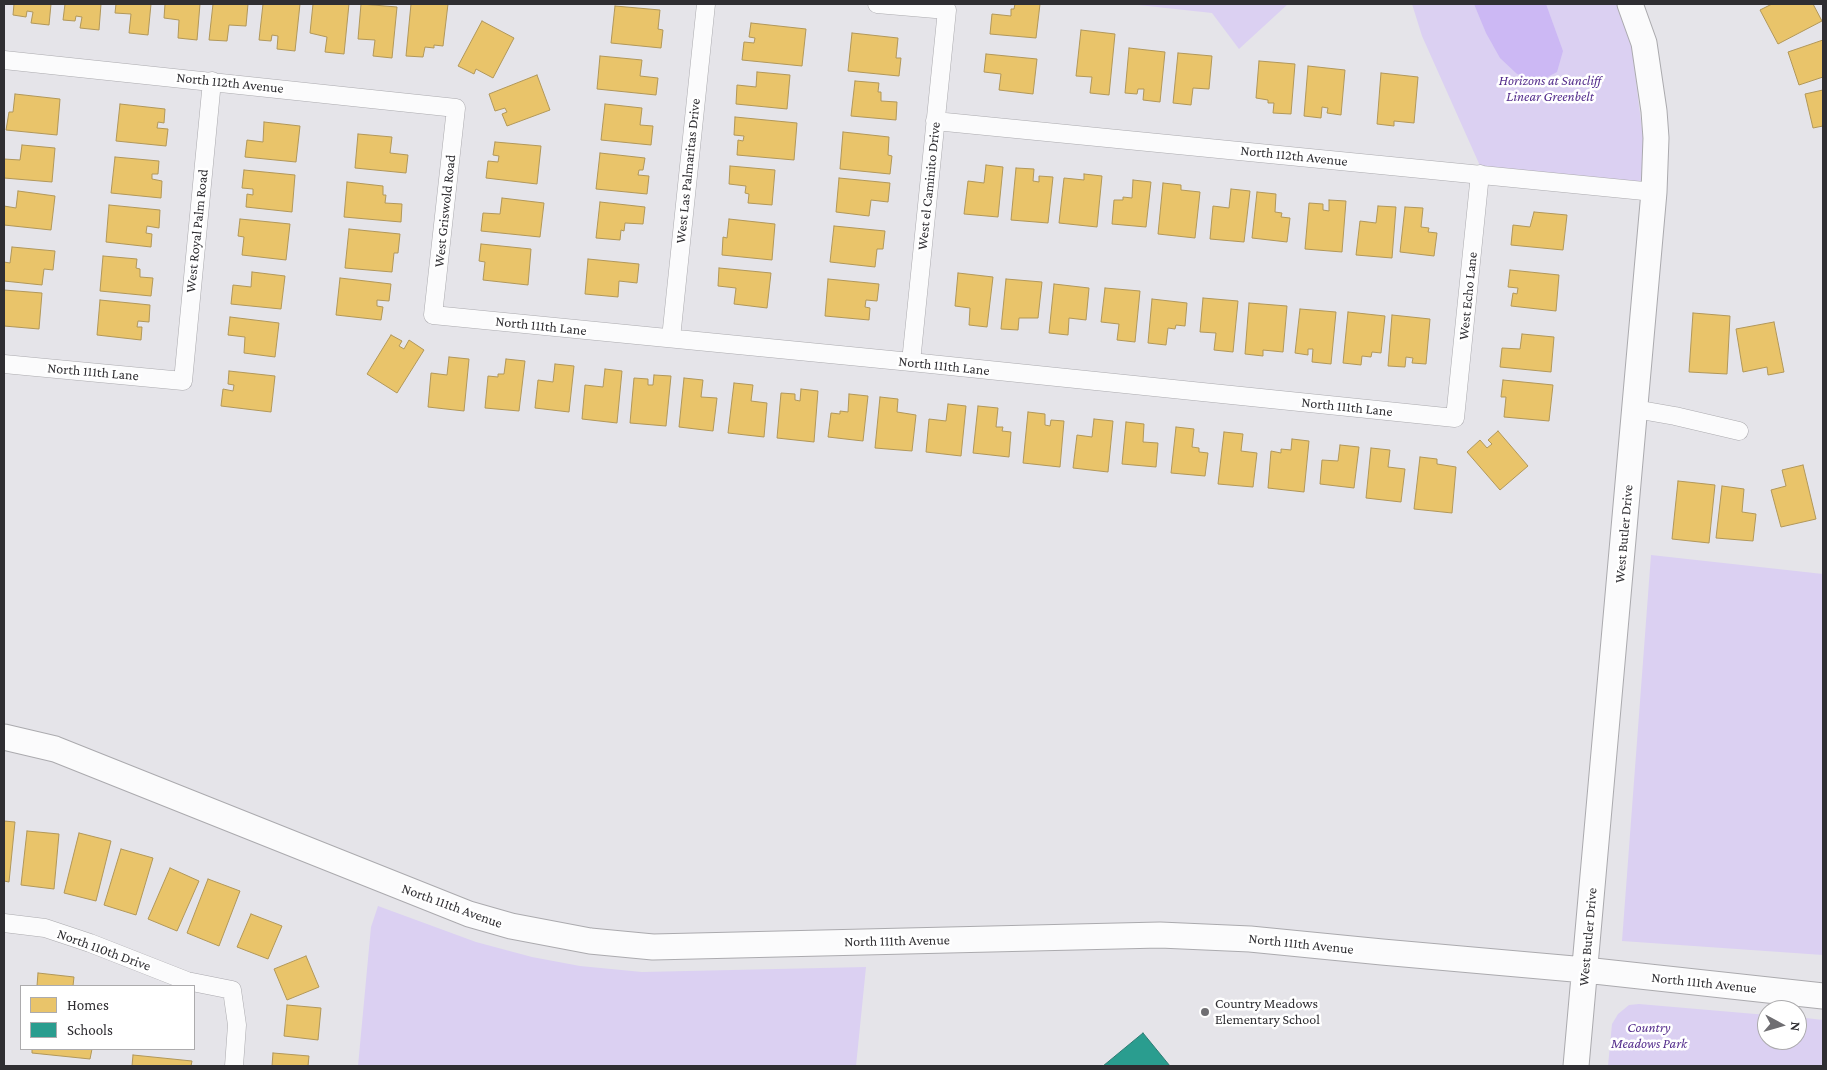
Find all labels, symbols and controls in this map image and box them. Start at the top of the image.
street label: North 112th Avenue [176,69,284,97]
park label: Horizons at Suncliff Linear Greenbelt [1499,73,1601,105]
street label: West Las Palmaritas Drive [672,98,704,244]
street label: West el Caminito Drive [914,121,944,251]
street label: North 112th Avenue [1240,142,1348,170]
street label: West Griswold Road [431,154,459,268]
street label: West Royal Palm Road [182,168,212,294]
street label: West Echo Lane [1455,251,1481,341]
street label: North 111th Lane [495,313,587,339]
street label: North 111th Lane [898,353,990,379]
street label: North 111th Lane [47,360,139,384]
street label: North 111th Lane [1301,394,1393,420]
street label: West Butler Drive [1611,484,1637,584]
street label: North 111th Avenue [399,880,505,932]
street label: West Butler Drive [1575,887,1601,987]
street label: North 110th Drive [55,925,153,975]
street label: North 111th Avenue [1248,930,1354,958]
street label: North 111th Avenue [844,932,950,950]
street label: North 111th Avenue [1651,969,1757,997]
legend [20,985,195,1050]
place label: Country Meadows Elementary School [1215,996,1320,1028]
text: Homes [67,997,109,1013]
north arrow [1757,1000,1807,1050]
marker: Country Meadows Elementary School [1199,1006,1211,1018]
park label: Country Meadows Park [1611,1020,1687,1052]
text: N [1787,1021,1804,1032]
text: Schools [67,1022,113,1038]

